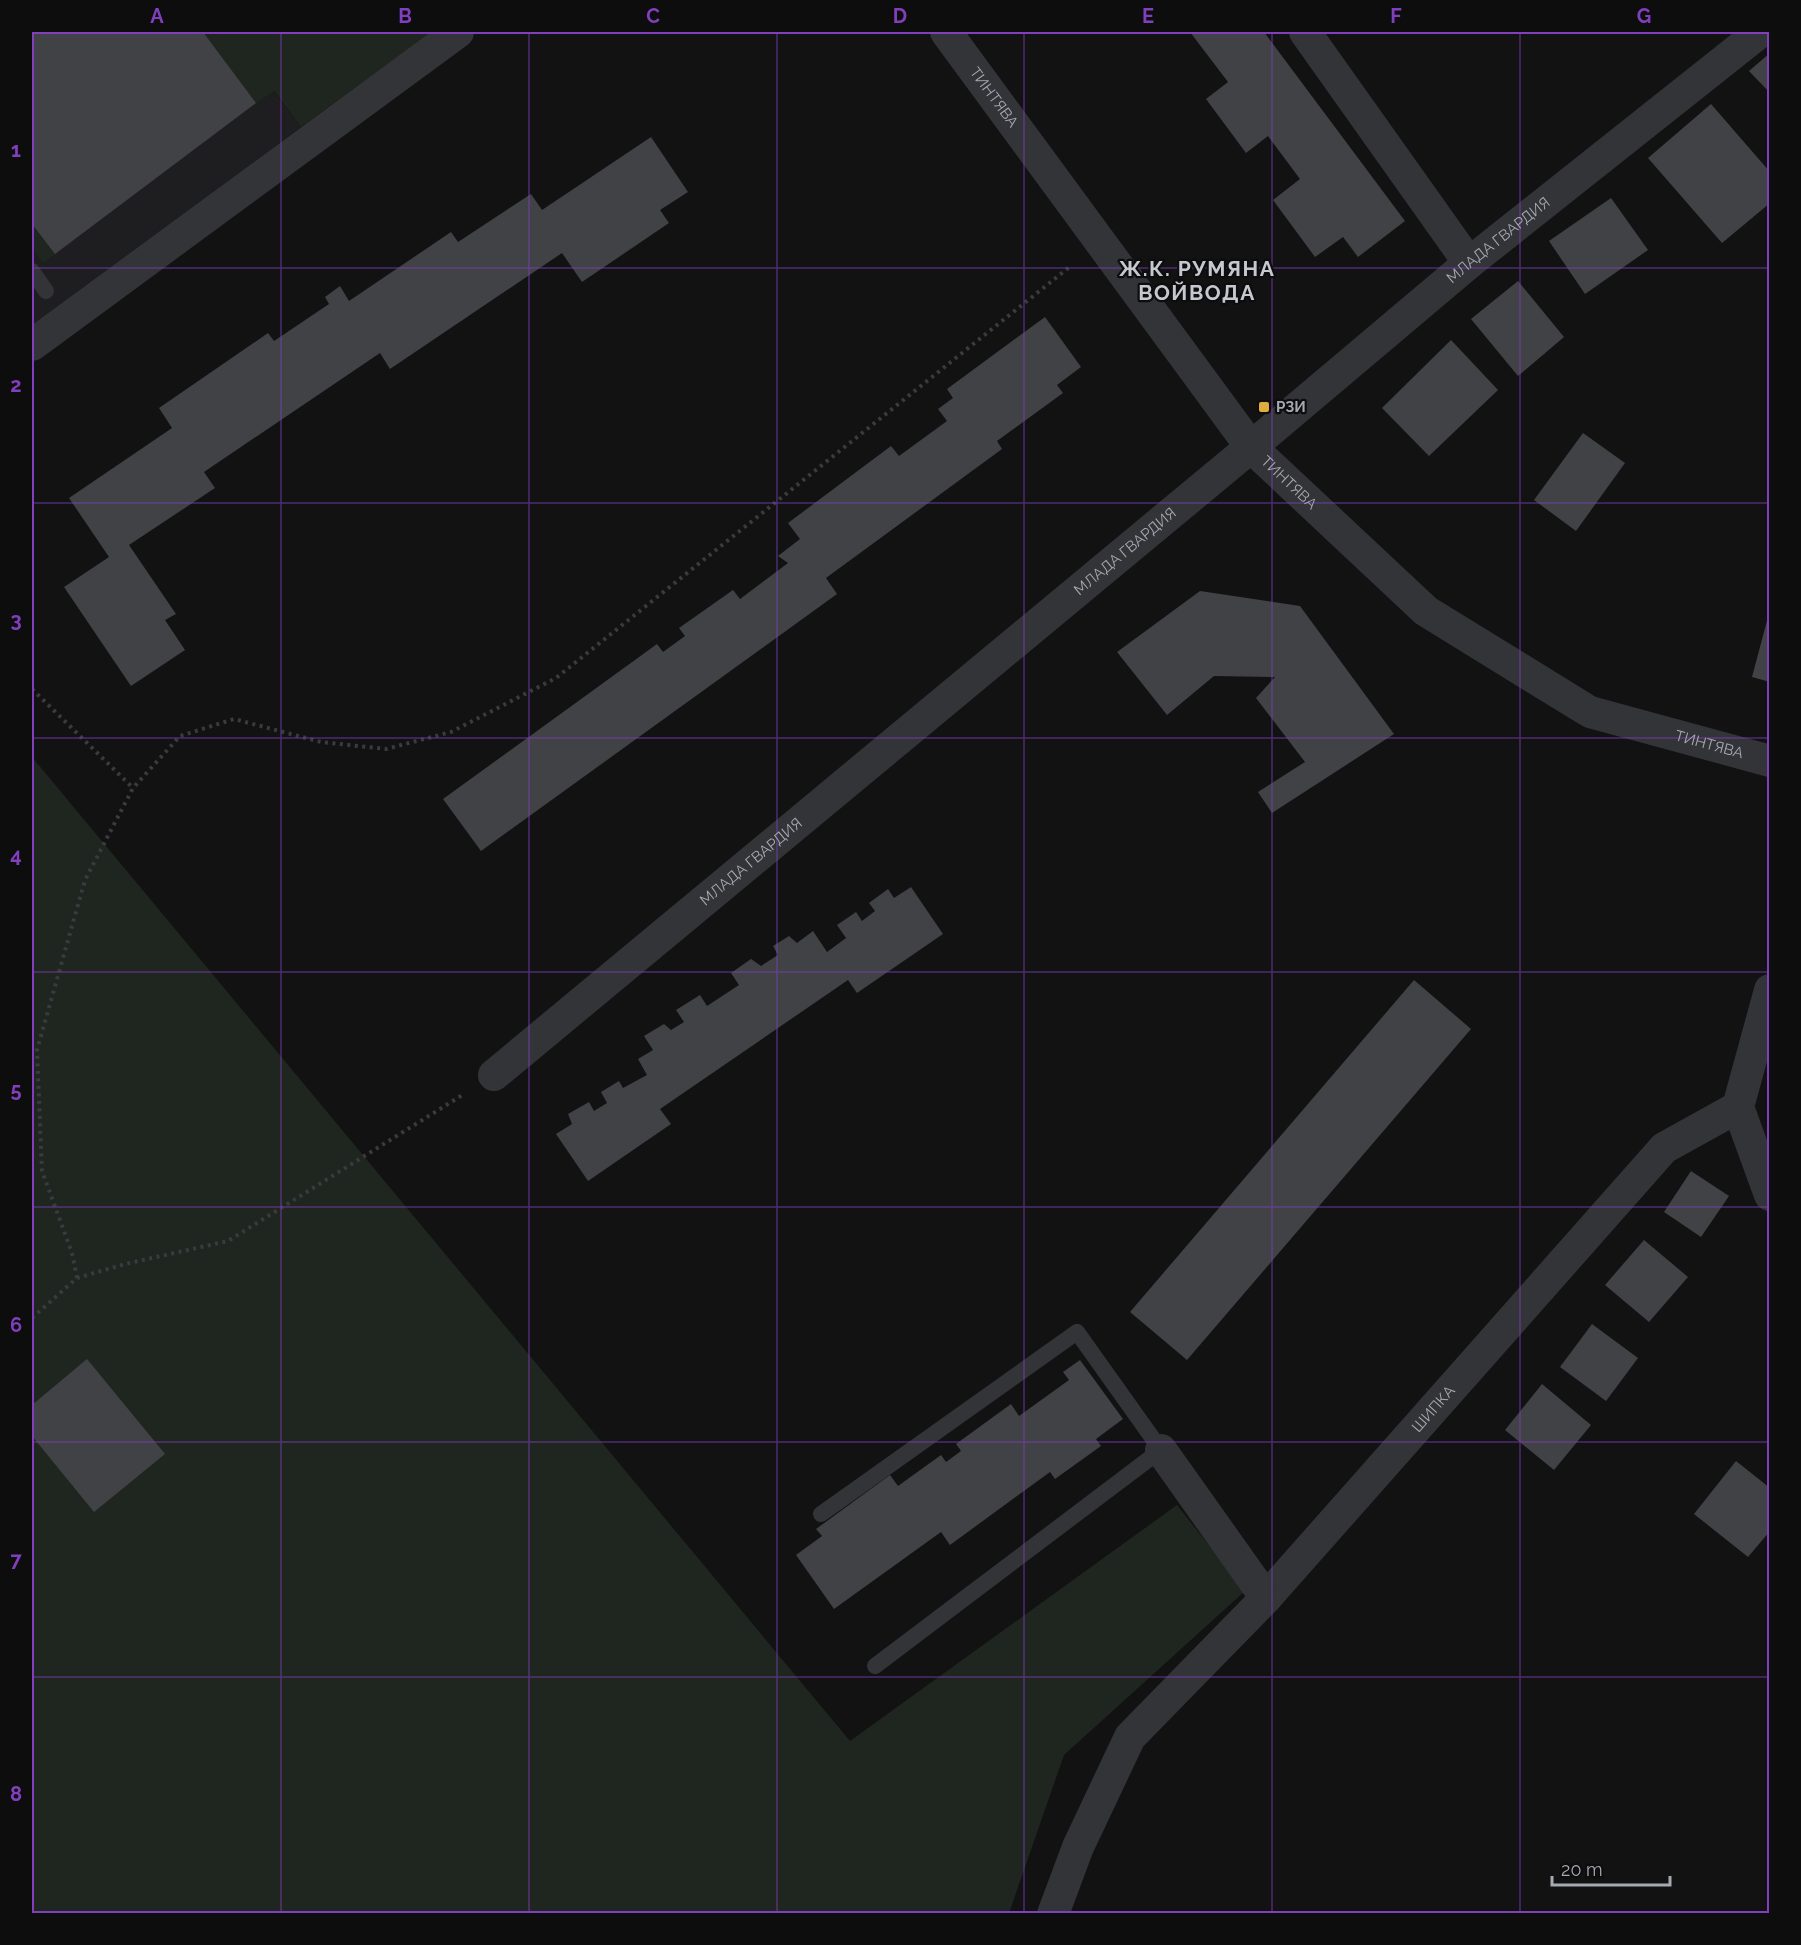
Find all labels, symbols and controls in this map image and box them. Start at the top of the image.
text: A [150,4,164,28]
text: B [398,4,412,28]
text: C [646,4,660,28]
text: D [893,4,907,28]
text: E [1142,4,1154,28]
text: F [1390,4,1402,28]
text: G [1637,4,1651,28]
street label: ТИНТЯВА [966,64,1022,131]
text: 1 [11,138,21,162]
street label: МЛАДА ГВАРДИЯ [1443,193,1553,287]
district label: Ж.К. РУМЯНА ВОЙВОДА [1119,256,1275,305]
text: 2 [10,373,22,397]
place label: РЗИ [1276,398,1306,416]
marker: РЗИ [1257,400,1271,414]
street label: ТИНТЯВА [1257,452,1321,513]
street label: МЛАДА ГВАРДИЯ [1070,504,1180,599]
text: 3 [10,608,22,632]
street label: ТИНТЯВА [1673,727,1745,762]
street label: МЛАДА ГВАРДИЯ [696,814,806,909]
text: 4 [10,843,22,867]
text: 5 [10,1078,22,1102]
text: 6 [10,1313,22,1337]
street label: ШИПКА [1408,1382,1459,1436]
text: 7 [10,1548,22,1572]
text: 8 [10,1782,22,1806]
scale bar [1552,1849,1670,1887]
text: 20 m [1561,1859,1603,1880]

